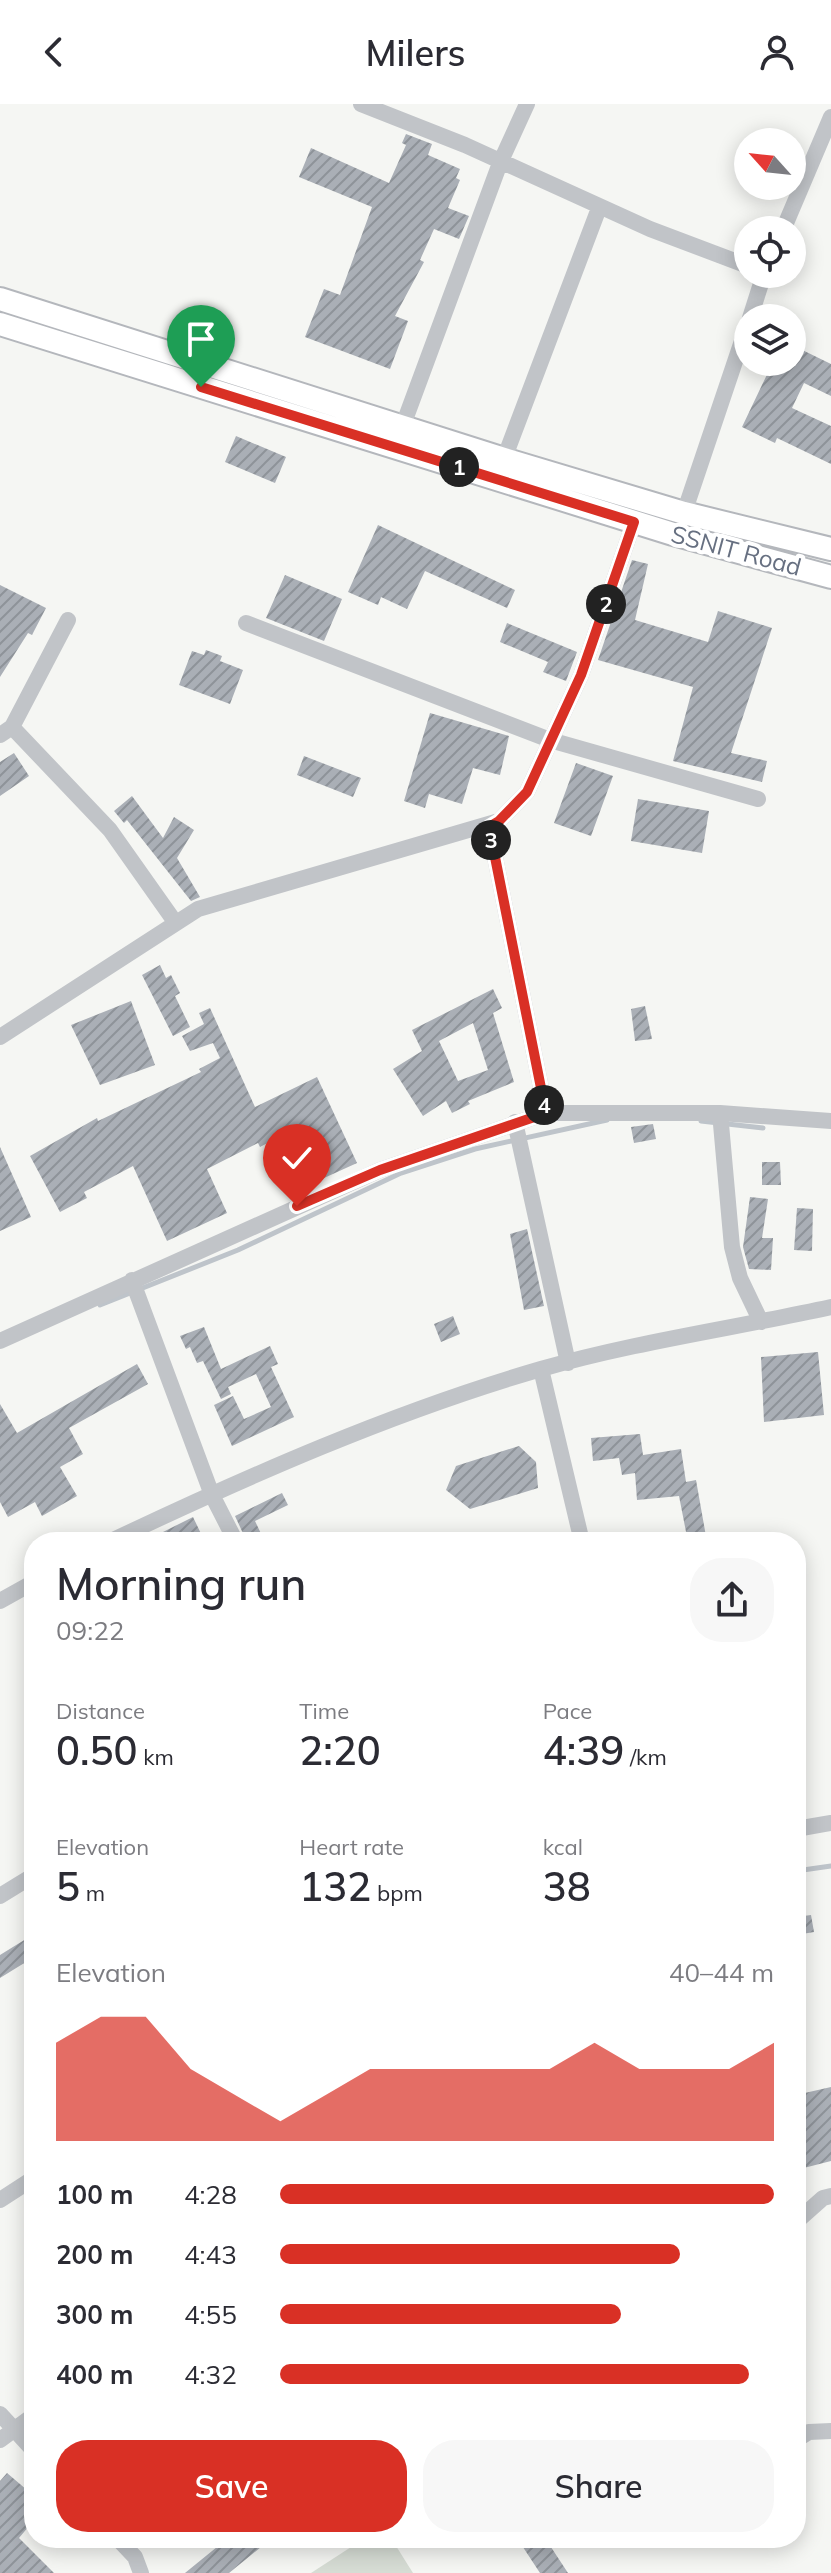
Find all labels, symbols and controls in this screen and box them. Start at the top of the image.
icon: back [32,30,76,74]
text: Milers [365,30,466,75]
icon: person [755,30,799,74]
north arrow [734,128,806,200]
map controls [734,128,806,376]
button: locate [734,216,806,288]
button: layers [734,304,806,376]
pin [167,305,235,387]
icon: arrive [179,317,223,361]
pin: 1 [439,447,479,487]
text: 1 [452,453,466,481]
street label: SSNIT Road [668,518,805,582]
pin: 2 [586,584,626,624]
text: 2 [599,590,613,618]
pin: 3 [471,820,511,860]
text: 3 [484,826,498,854]
pin: 4 [524,1085,564,1125]
text: 4 [537,1091,551,1119]
pin [263,1124,331,1206]
icon: check [275,1136,319,1180]
text: Morning run [56,1556,306,1611]
button: share [690,1558,774,1642]
text: 09:22 [56,1614,124,1647]
text: Distance [56,1697,145,1725]
text: Time [299,1697,349,1725]
text: Pace [543,1697,592,1725]
text: 0.50 [56,1725,137,1775]
text: 2:20 [299,1725,381,1775]
text: 4:39 [543,1725,624,1775]
text: km [137,1743,174,1771]
text: /km [624,1743,667,1771]
text: Elevation [56,1833,149,1861]
text: Heart rate [299,1833,404,1861]
text: kcal [543,1833,583,1861]
text: 5 [56,1861,80,1911]
text: 132 [299,1861,371,1911]
text: 38 [543,1861,591,1911]
text: m [80,1879,105,1907]
text: bpm [371,1879,423,1907]
text: Elevation [56,1956,166,1989]
text: 40–44 m [669,1956,774,1989]
text: 100 m [56,2178,133,2211]
text: 4:28 [184,2178,237,2211]
text: 200 m [56,2238,133,2271]
text: 4:43 [184,2238,237,2271]
text: 300 m [56,2298,133,2331]
text: 4:55 [184,2298,237,2331]
text: 400 m [56,2358,133,2391]
text: 4:32 [184,2358,237,2391]
button: Save [56,2440,407,2532]
button: Share [423,2440,774,2532]

